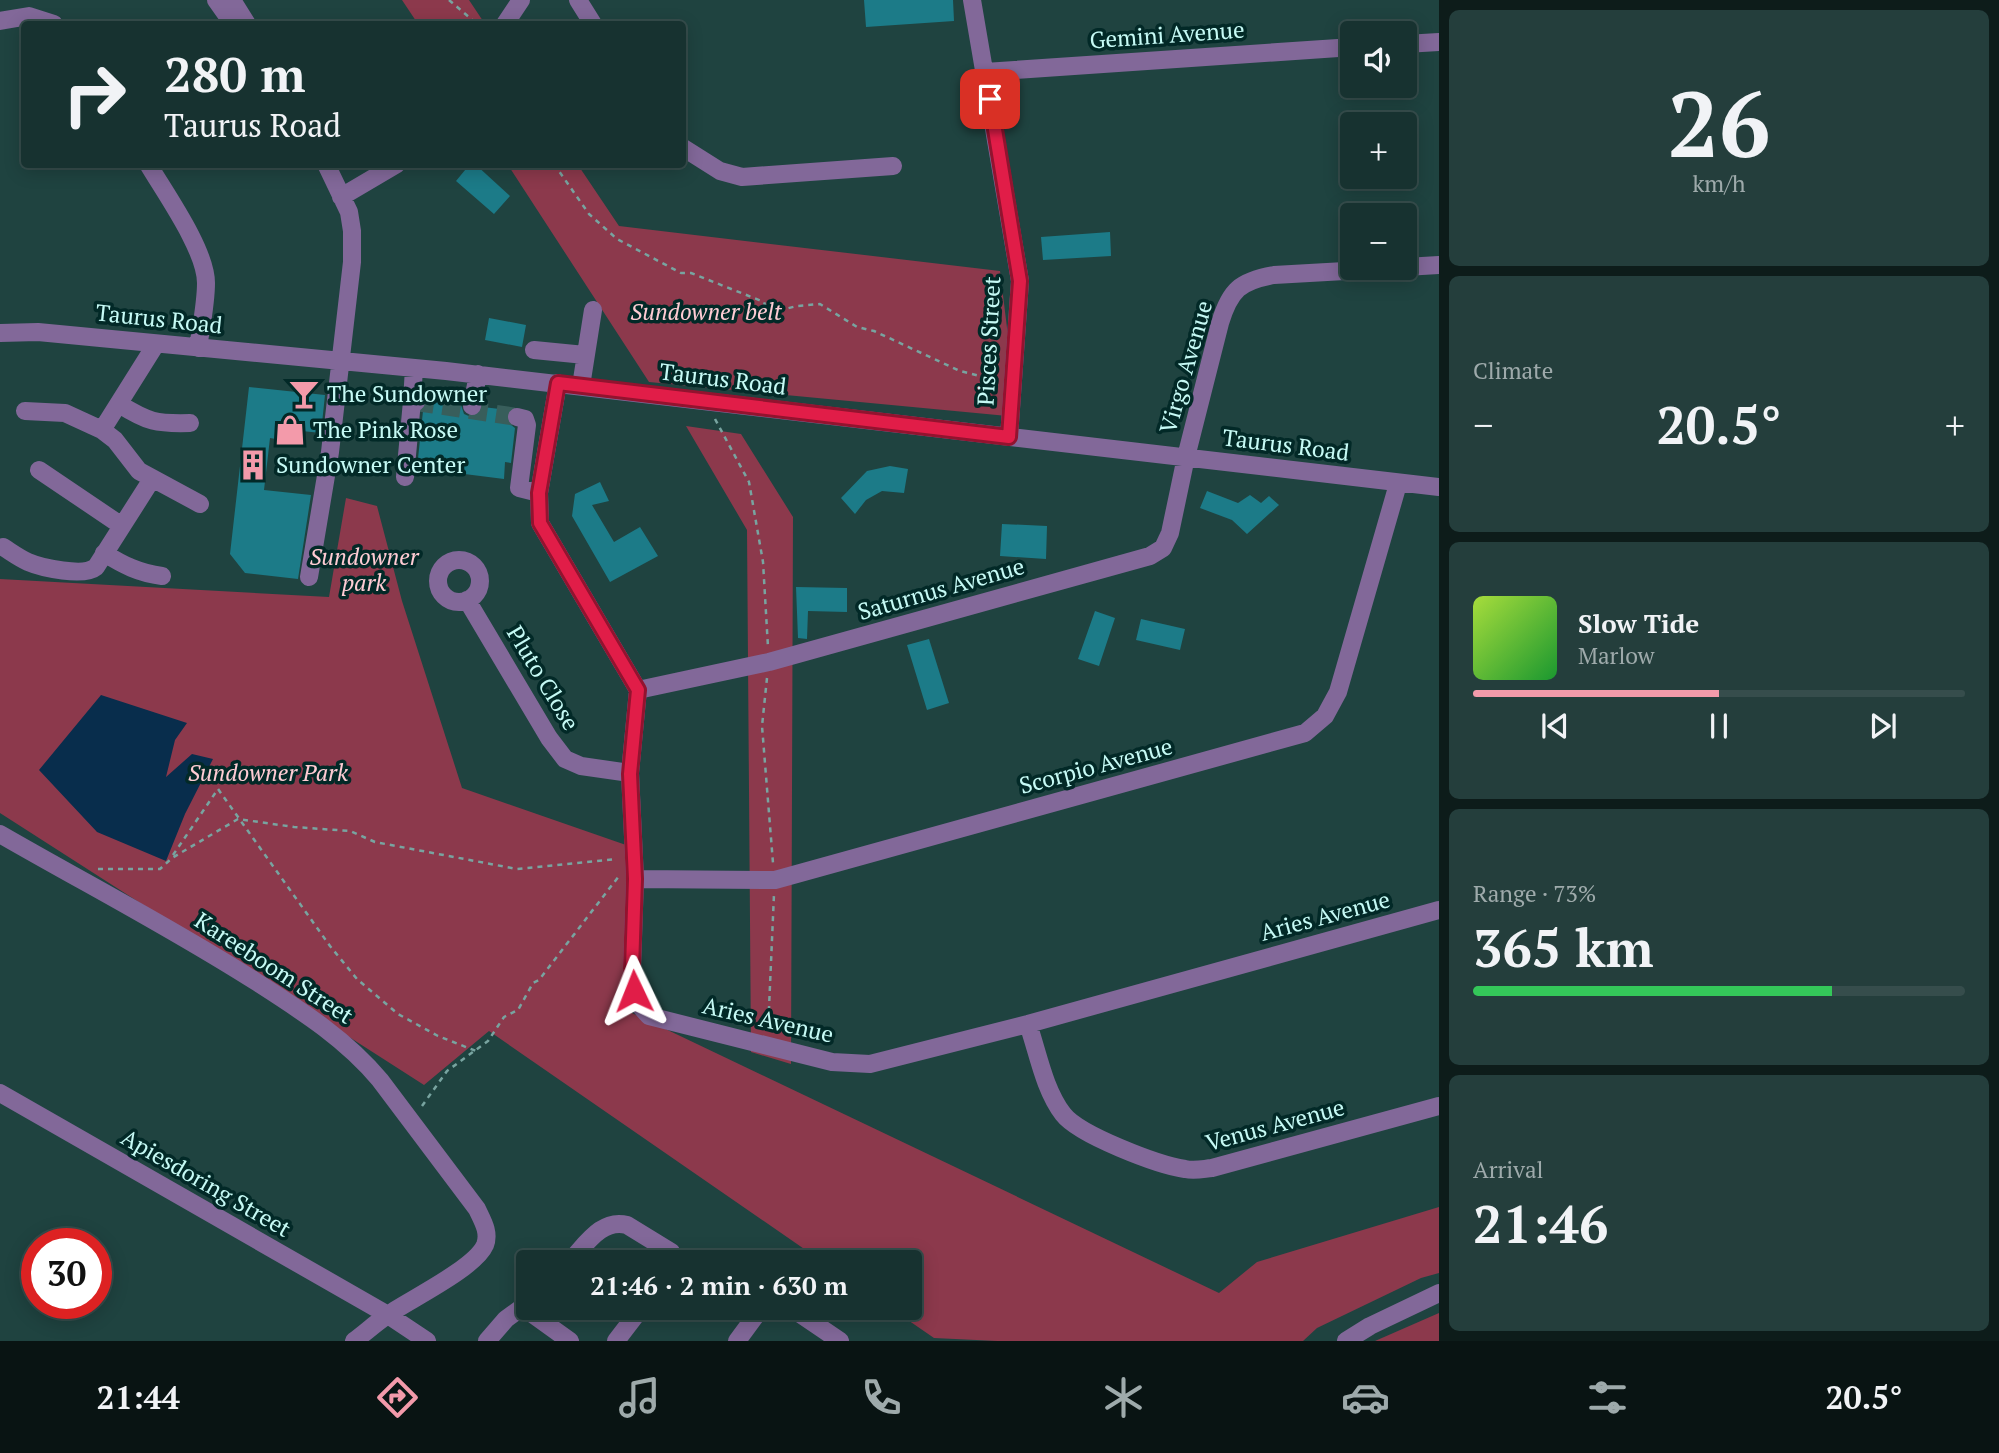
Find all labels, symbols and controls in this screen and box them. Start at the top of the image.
street label: Gemini Avenue [1088,14,1245,55]
map controls [1340,21,1417,280]
button: sound [1340,21,1417,98]
text: 280 m [164,41,306,106]
icon: right [49,49,140,140]
text: 26 [1668,62,1770,183]
pin [960,69,1020,129]
icon: arrive [971,80,1009,118]
text: Taurus Road [164,104,341,146]
button: + [1340,112,1417,189]
text: km/h [1692,168,1746,199]
button: − [1340,203,1417,280]
street label: Pisces Street [970,275,1007,406]
street label: Taurus Road [94,296,224,341]
park label: Sundowner belt [630,296,783,327]
street label: Virgo Avenue [1152,297,1219,437]
street label: Taurus Road [658,355,788,402]
text: Climate [1473,355,1553,386]
bar icon: The Sundowner [287,377,321,411]
place label: The Sundowner [327,378,487,409]
text: 20.5° [1656,390,1782,459]
text: − [1473,400,1493,450]
text: + [1945,400,1965,450]
shop icon: The Pink Rose [273,413,307,447]
place label: The Pink Rose [313,414,458,445]
street label: Taurus Road [1221,421,1351,468]
building icon: Sundowner Center [236,448,270,482]
place label: Sundowner Center [276,449,465,480]
park label: Sundowner park [309,541,420,598]
street label: Saturnus Avenue [854,550,1028,627]
text: Slow Tide [1578,606,1699,640]
street label: Pluto Close [500,620,587,736]
text: Marlow [1578,640,1655,671]
icon: previous [1536,707,1574,745]
icon: pause [1700,707,1738,745]
icon: next [1864,707,1902,745]
street label: Scorpio Avenue [1016,730,1176,801]
park label: Sundowner Park [188,757,349,788]
text: Range · 73% [1473,878,1596,909]
street label: Aries Avenue [1256,883,1393,948]
street label: Kareeboom Street [189,905,360,1031]
text: 365 km [1473,913,1654,982]
position arrow [597,954,671,1028]
street label: Aries Avenue [700,989,837,1050]
street label: Venus Avenue [1202,1091,1348,1158]
street label: Apiesdoring Street [116,1121,297,1244]
text: Arrival [1473,1154,1544,1185]
text: 21:46 [1473,1189,1608,1258]
speed limit sign: 30 [21,1228,112,1319]
text: 21:46 · 2 min · 630 m [590,1268,848,1302]
icon: directions [373,1373,422,1422]
icon: music [615,1373,664,1422]
icon: phone [857,1373,906,1422]
icon: climate [1099,1373,1148,1422]
icon: car [1341,1373,1390,1422]
icon: filters [1583,1373,1632,1422]
text: 21:44 [97,1376,180,1418]
text: 20.5° [1826,1376,1902,1418]

